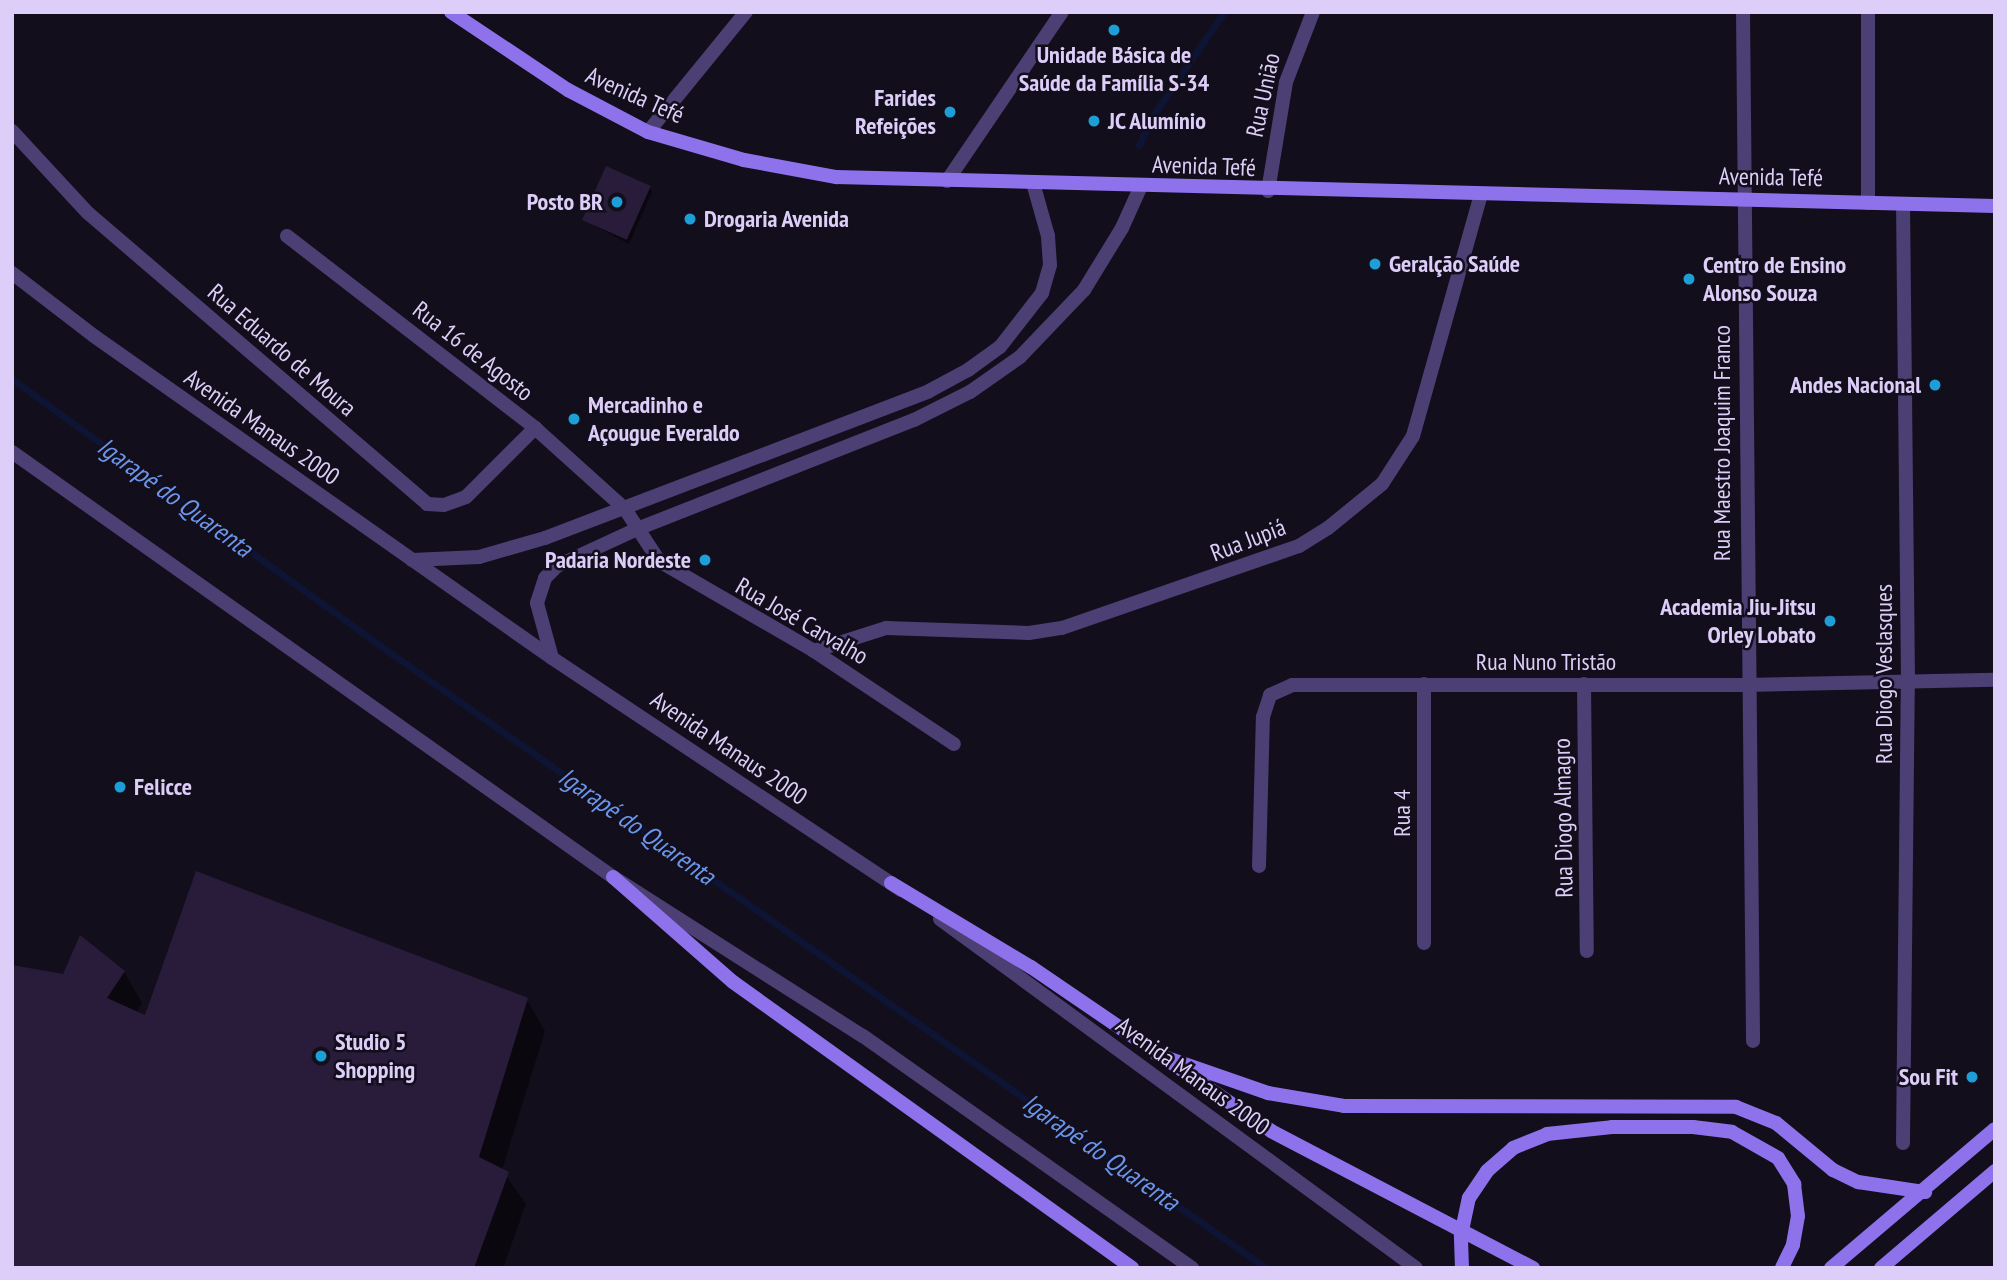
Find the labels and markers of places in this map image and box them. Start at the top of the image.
marker: Unidade Básica de Saúde da Família S-34 [1106,22,1122,38]
place label: Unidade Básica de Saúde da Família S-34 [1019,41,1209,97]
place label: Farides Refeições [855,84,936,140]
marker: Farides Refeições [942,104,958,120]
place label: JC Alumínio [1108,107,1208,135]
marker: JC Alumínio [1086,113,1102,129]
place label: Posto BR [527,188,603,216]
marker: Posto BR [609,194,625,210]
place label: Drogaria Avenida [704,205,850,233]
marker: Drogaria Avenida [682,211,698,227]
place label: Geralção Saúde [1389,250,1520,278]
place label: Centro de Ensino Alonso Souza [1703,251,1846,307]
marker: Geralção Saúde [1367,256,1383,272]
marker: Centro de Ensino Alonso Souza [1681,271,1697,287]
place label: Andes Nacional [1790,371,1921,399]
marker: Andes Nacional [1927,377,1943,393]
place label: Mercadinho e Açougue Everaldo [588,391,740,447]
marker: Mercadinho e Açougue Everaldo [566,411,582,427]
place label: Padaria Nordeste [545,546,691,574]
marker: Padaria Nordeste [697,552,713,568]
place label: Academia Jiu-Jitsu Orley Lobato [1660,593,1816,649]
marker: Academia Jiu-Jitsu Orley Lobato [1822,613,1838,629]
place label: Felicce [134,773,192,801]
marker: Felicce [112,779,128,795]
place label: Studio 5 Shopping [335,1028,415,1084]
marker: Studio 5 Shopping [313,1048,329,1064]
place label: Sou Fit [1899,1063,1958,1091]
marker: Sou Fit [1964,1069,1980,1085]

